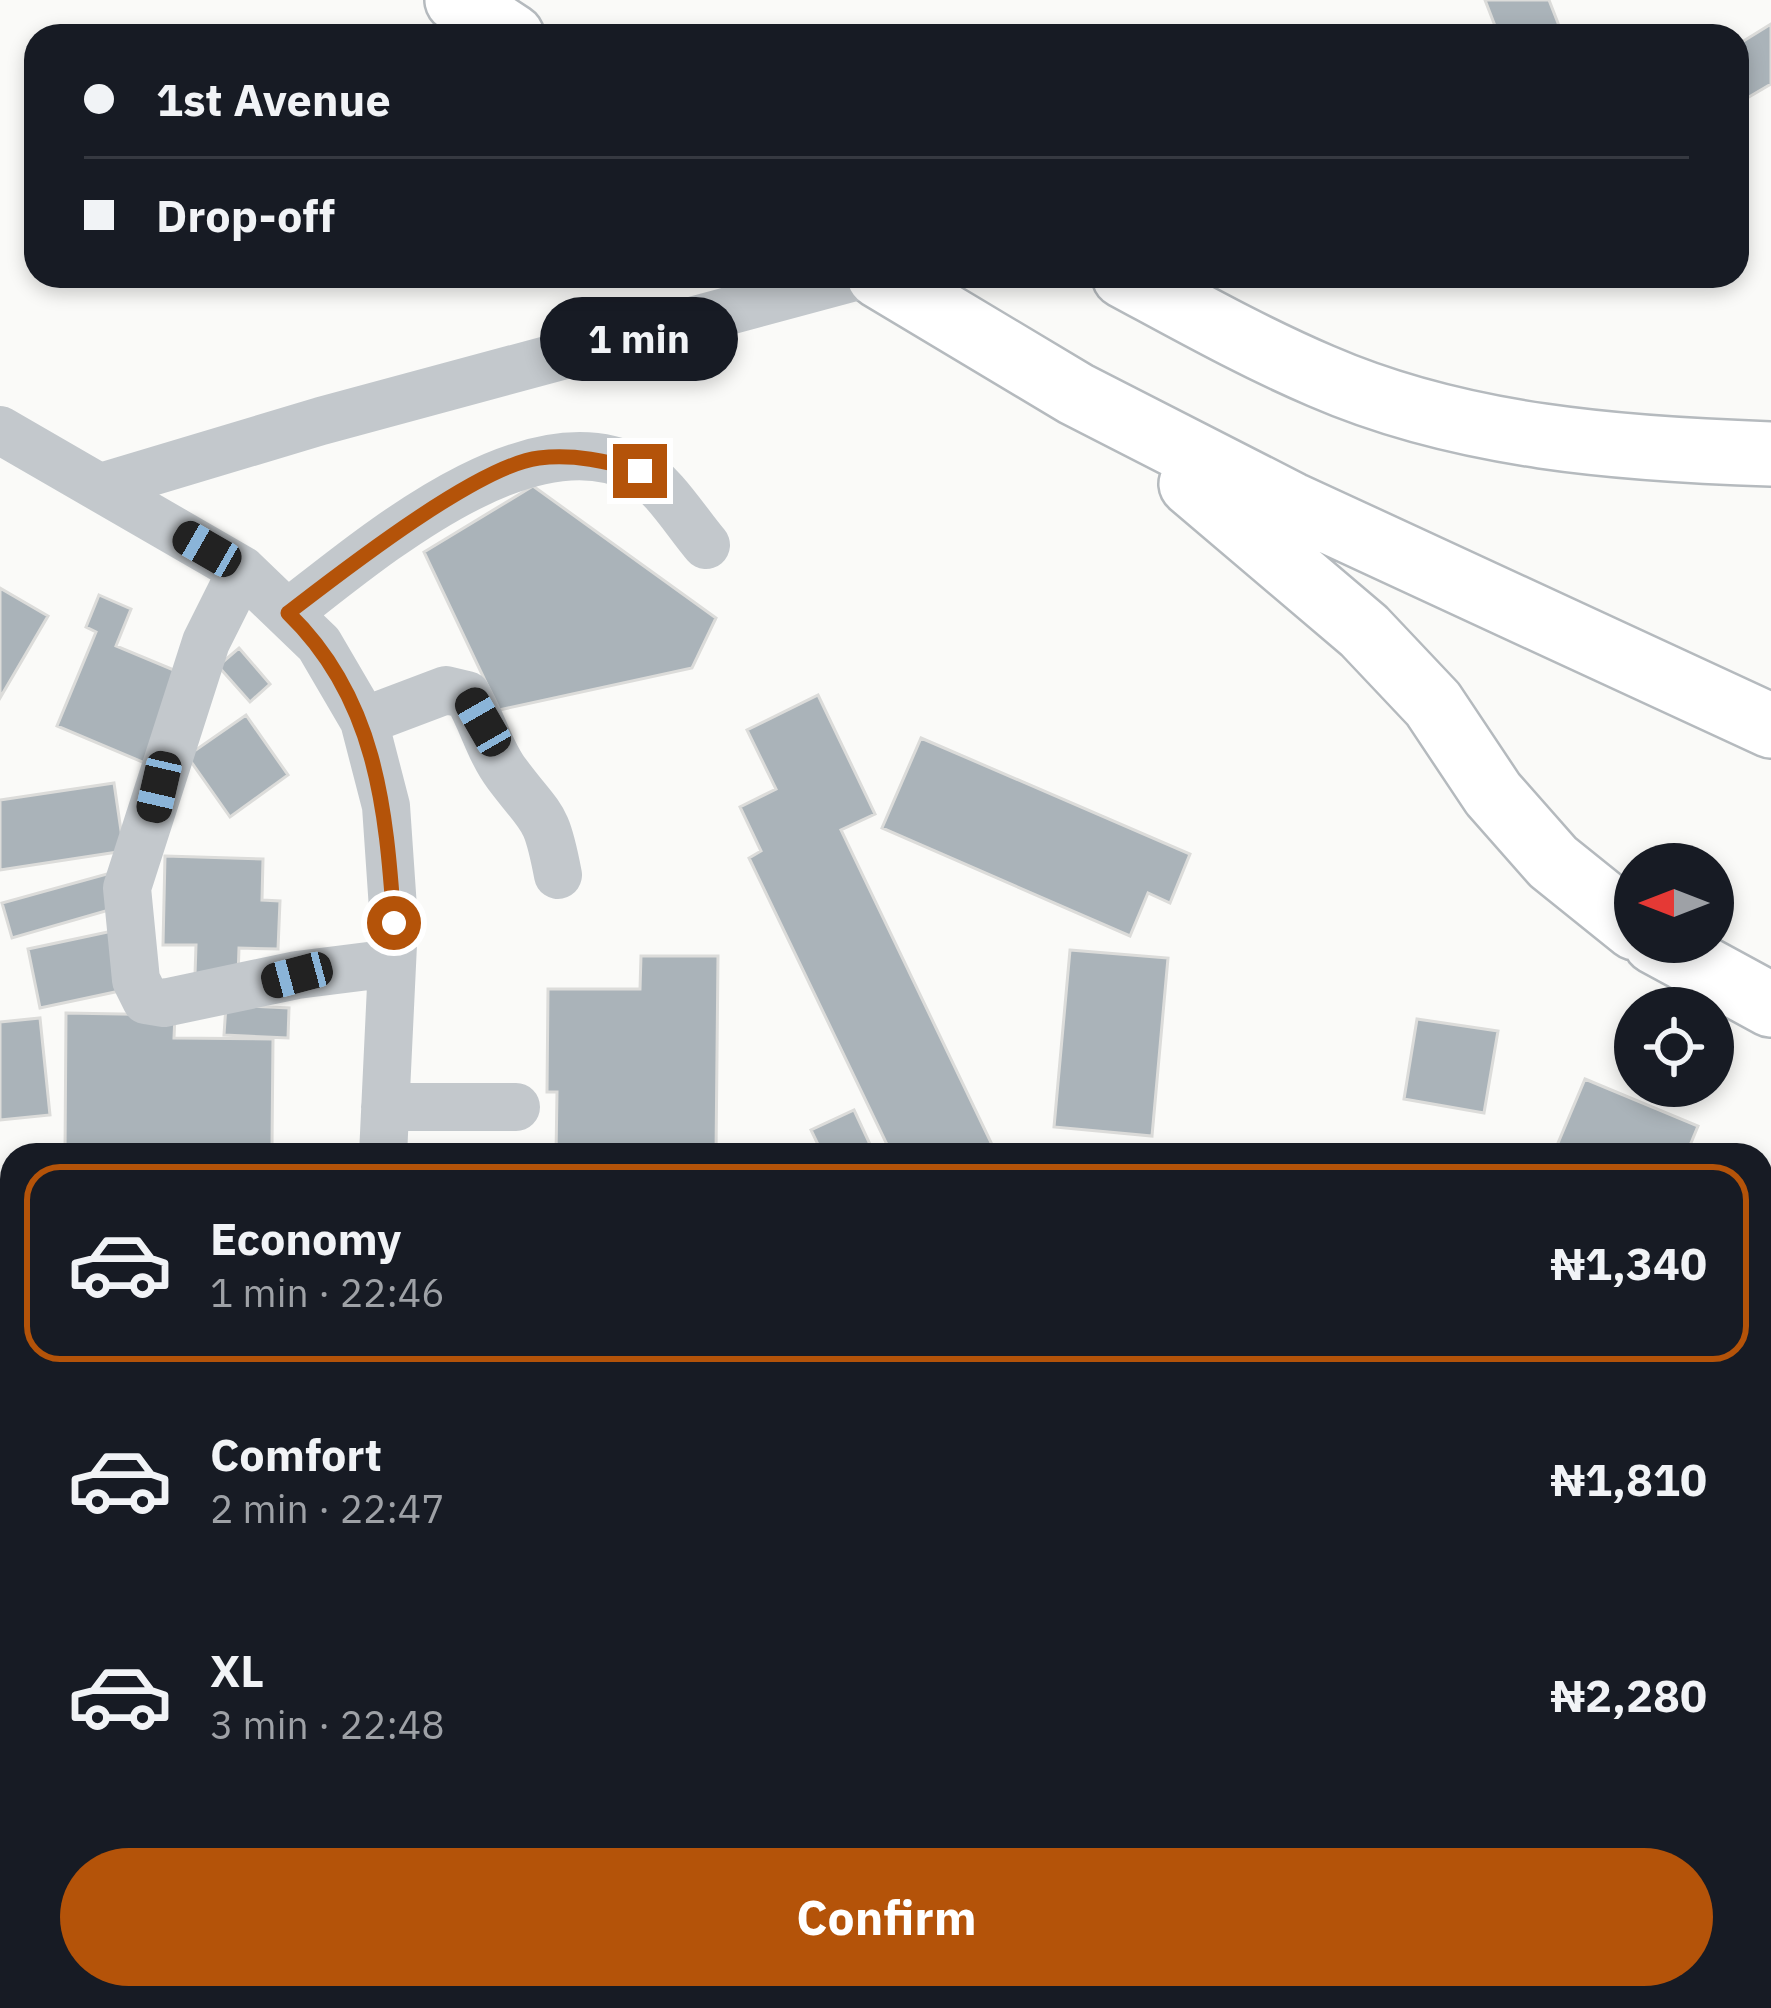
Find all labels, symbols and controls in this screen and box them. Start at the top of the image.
text: 1st Avenue [156,70,391,128]
text: Drop-off [156,186,335,244]
callout: 1 min [541,297,739,381]
text: 1 min [588,313,690,364]
route end [613,444,667,498]
car [167,515,247,583]
car [449,682,517,762]
car [133,748,185,826]
north arrow [1614,843,1734,963]
map controls [1614,843,1734,1107]
route start [367,896,421,950]
car [258,948,336,1002]
button: locate [1614,987,1734,1107]
icon: car [66,1209,174,1317]
text: Economy [210,1209,401,1267]
text: ₦1,340 [1550,1234,1707,1292]
text: 1 min · 22:46 [210,1267,445,1318]
icon: car [66,1425,174,1533]
text: Comfort [210,1425,382,1483]
text: ₦1,810 [1550,1450,1707,1508]
text: 2 min · 22:47 [210,1483,445,1534]
icon: car [66,1641,174,1749]
text: XL [210,1641,264,1699]
text: ₦2,280 [1550,1666,1707,1724]
text: 3 min · 22:48 [210,1699,445,1750]
button: Confirm [60,1848,1713,1986]

